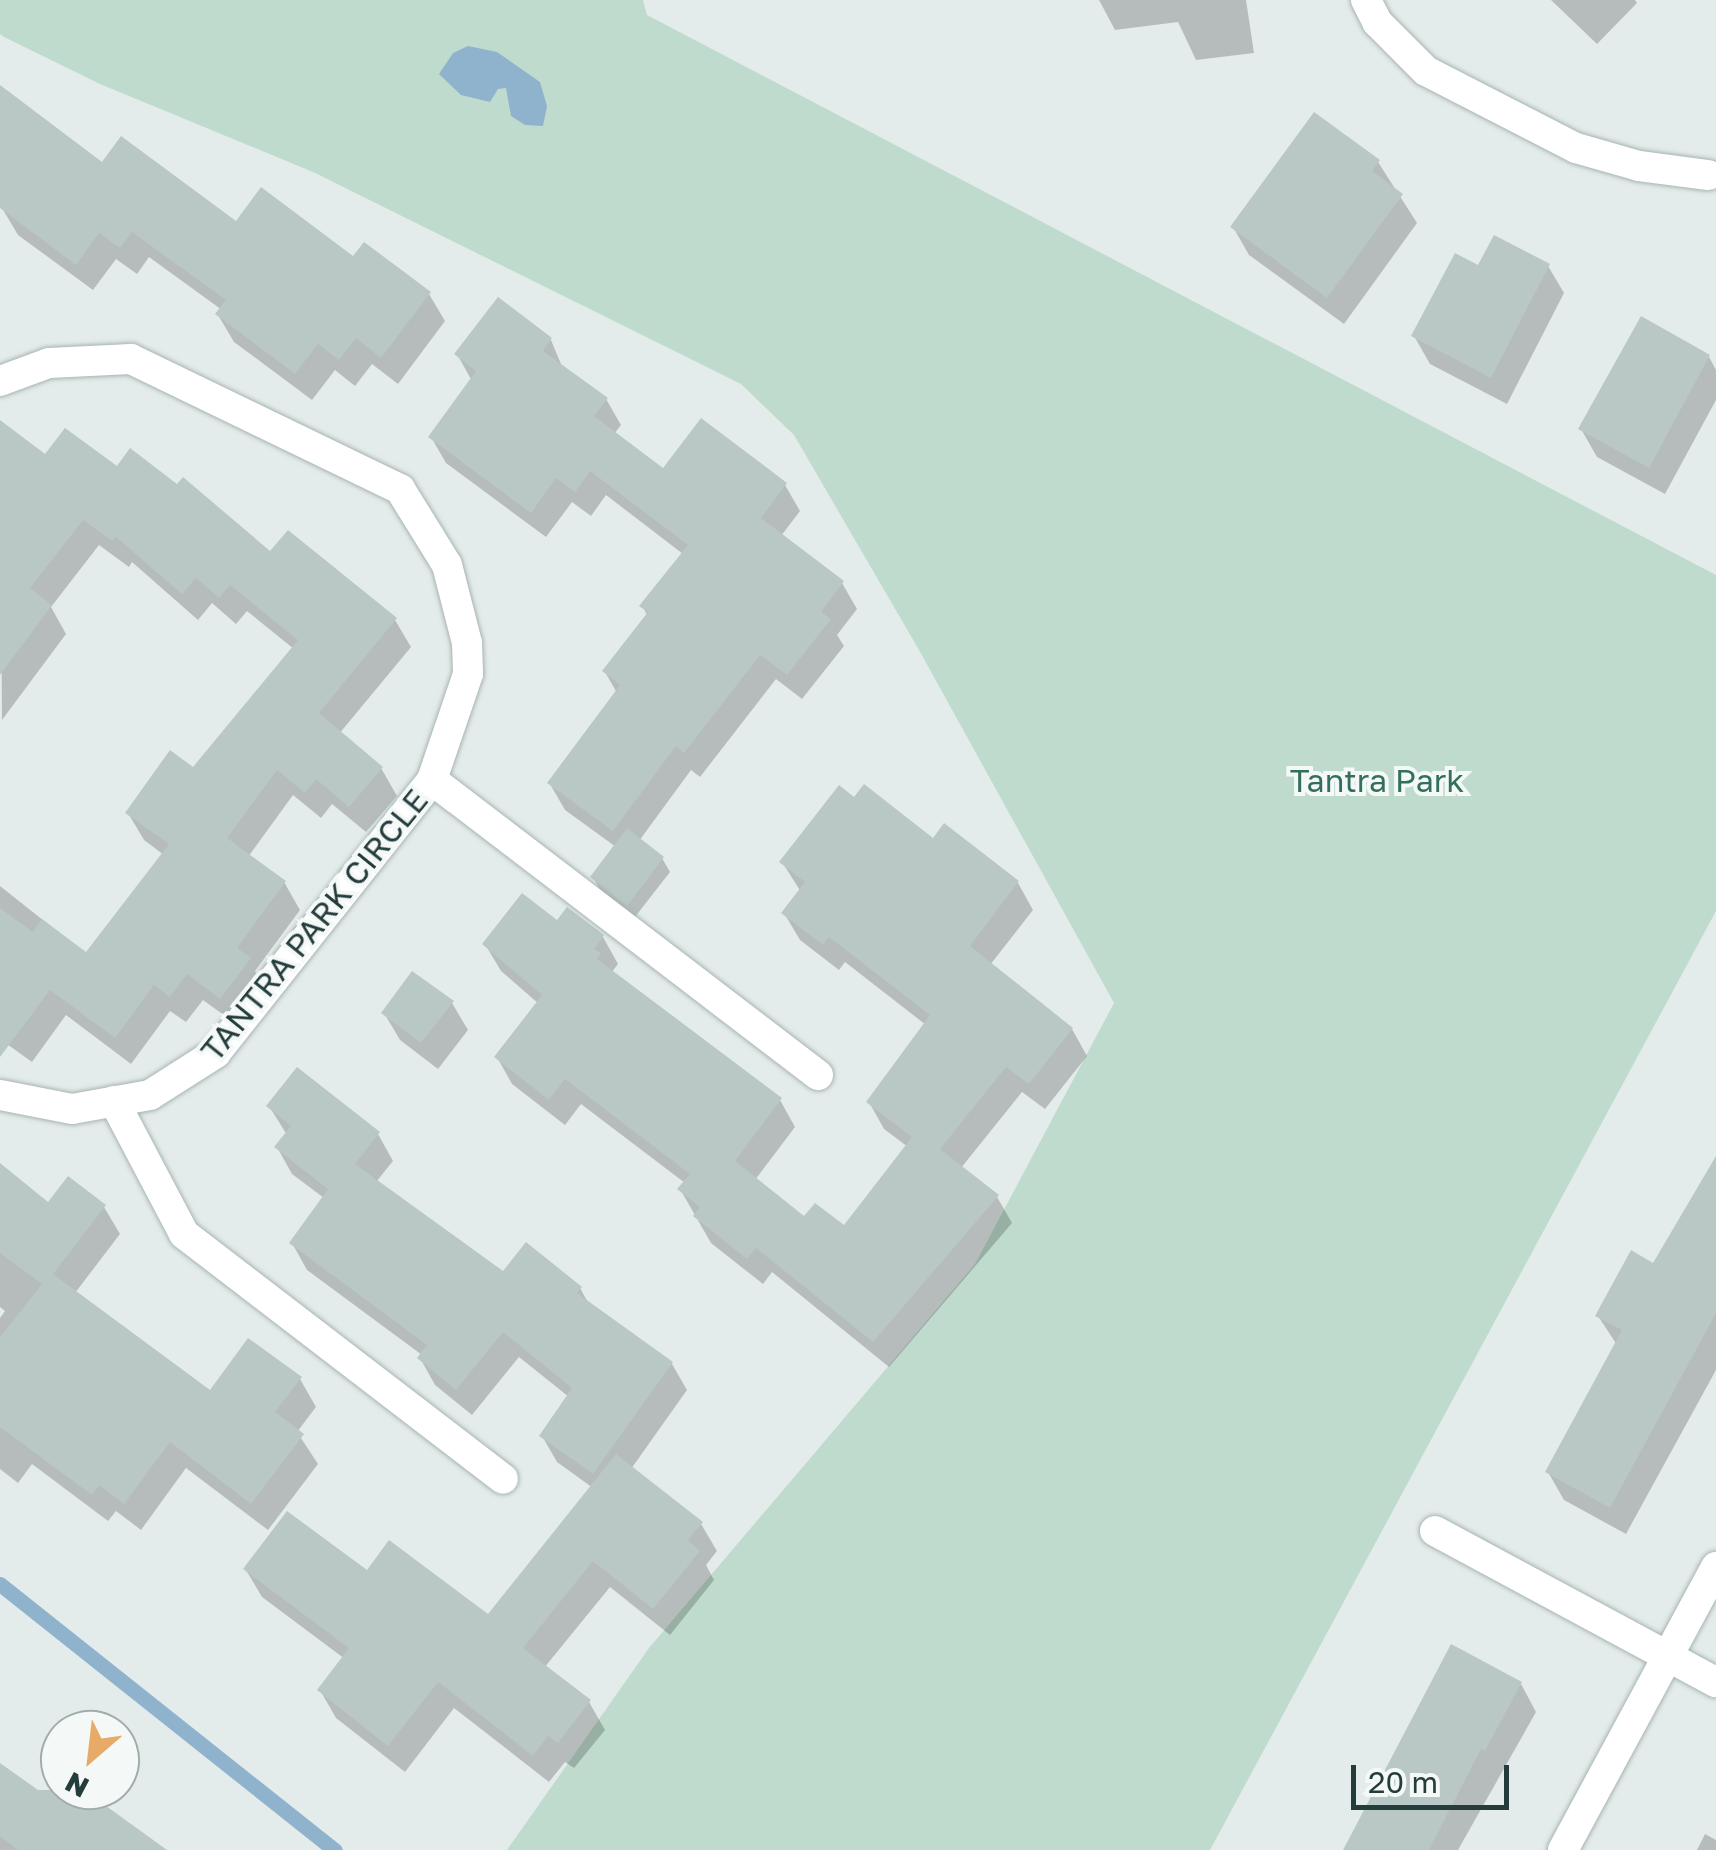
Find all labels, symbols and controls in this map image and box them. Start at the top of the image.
park label: Tantra Park [1290,761,1464,799]
street label: TANTRA PARK CIRCLE [192,781,436,1069]
north arrow [40,1710,140,1810]
scale bar [1356,1745,1514,1807]
text: 20 m [1368,1764,1438,1800]
text: N [59,1766,94,1805]

